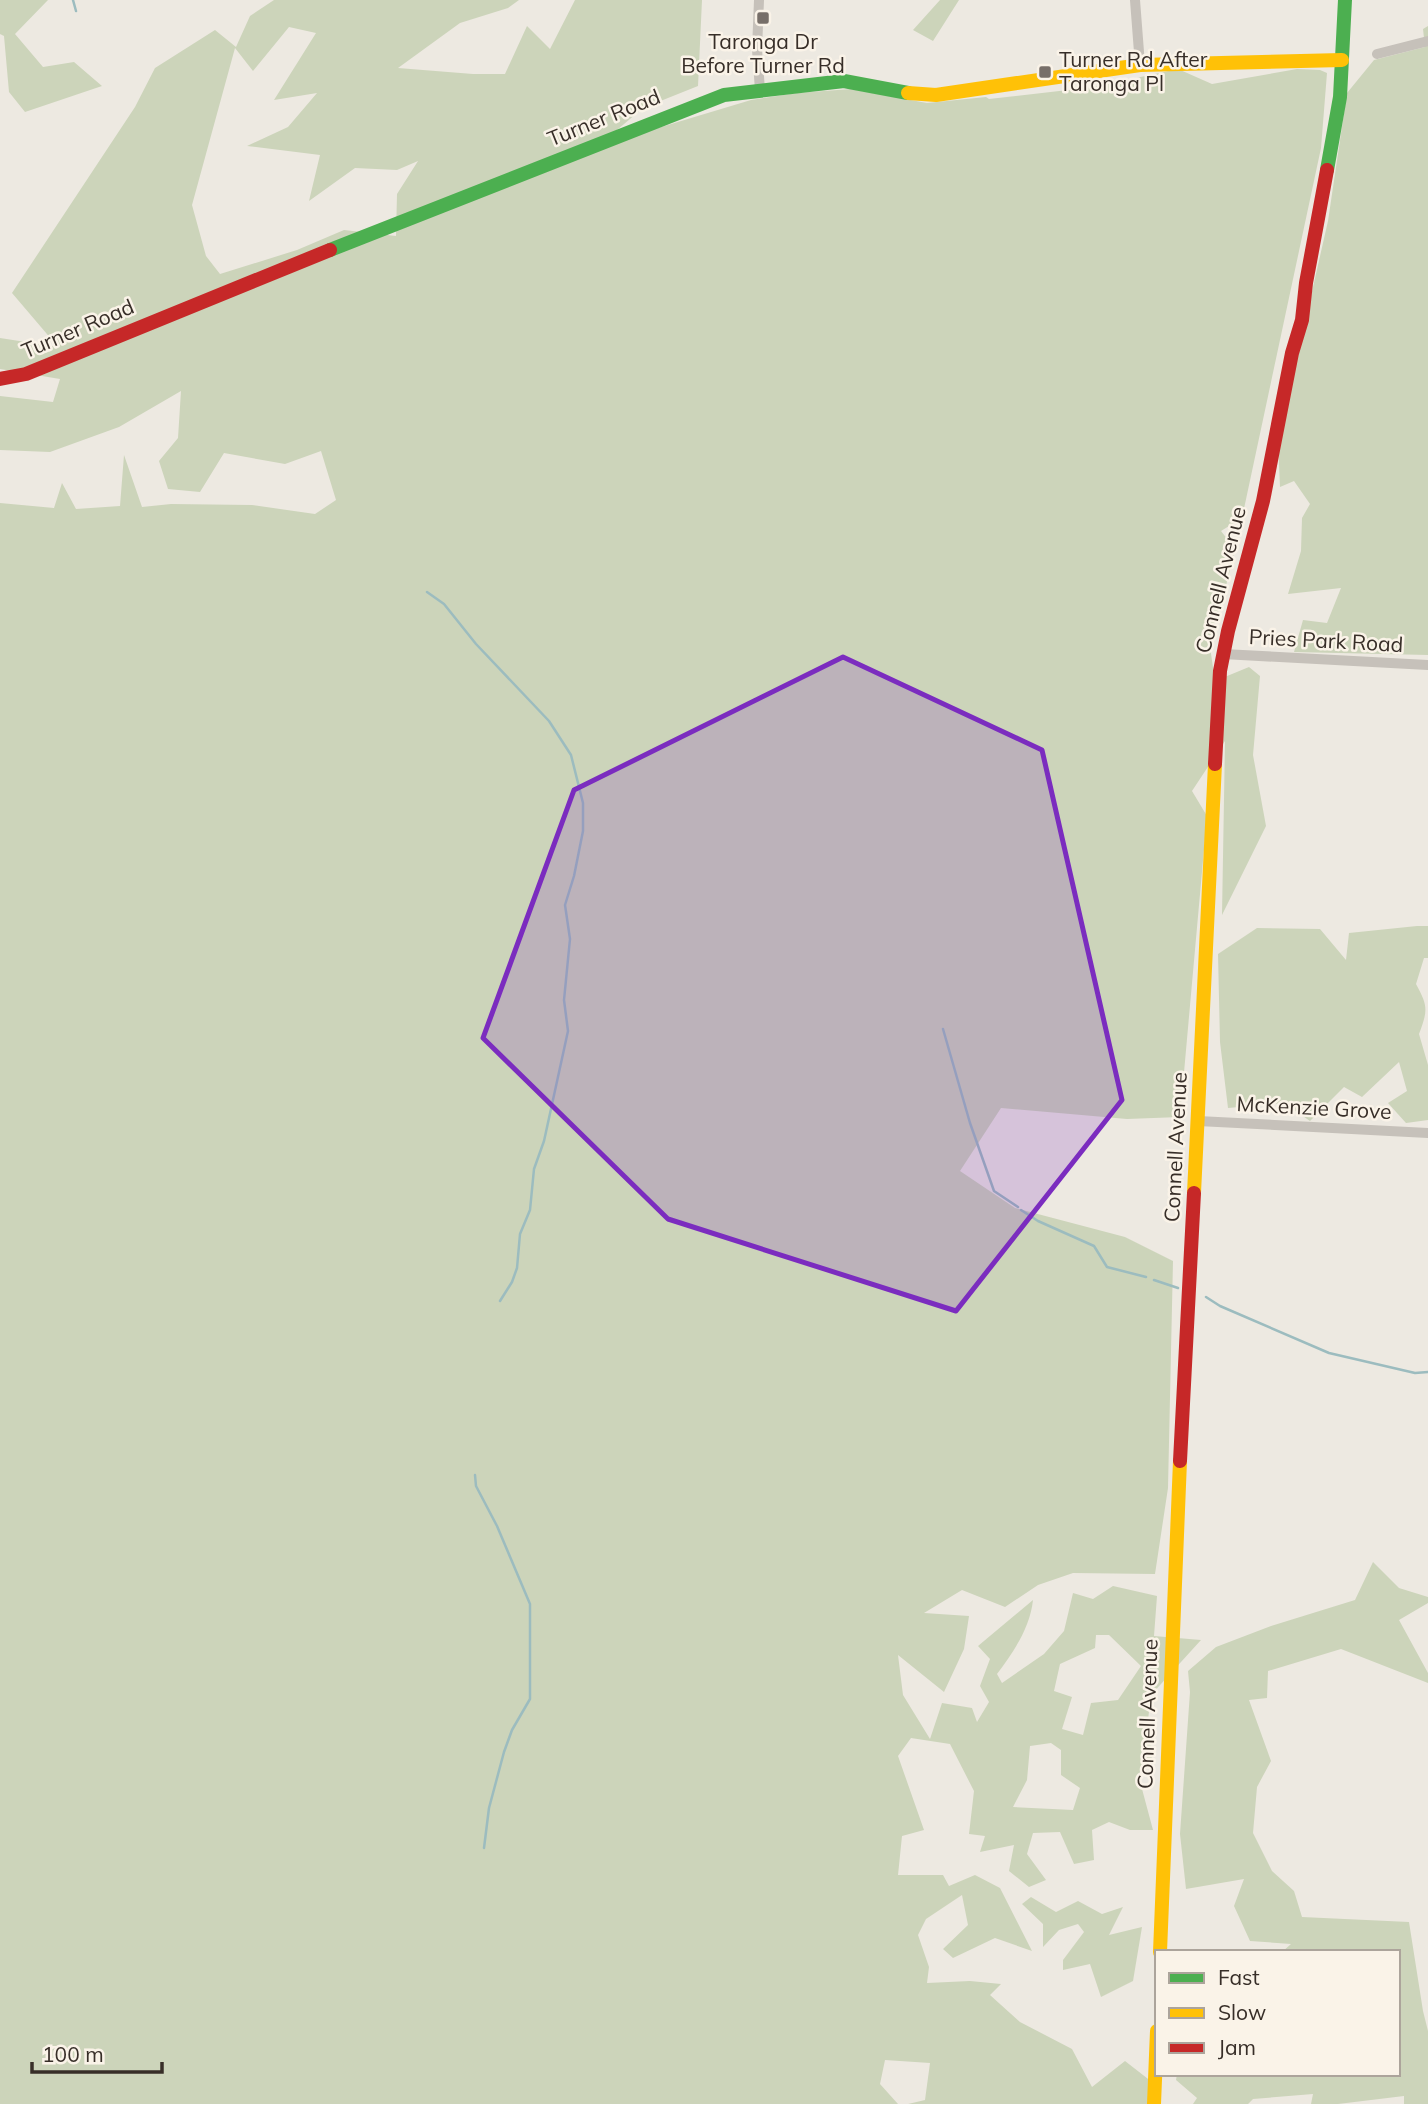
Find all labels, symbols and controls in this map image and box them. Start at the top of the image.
marker: Taronga Dr Before Turner Rd [755,10,771,26]
place label: Taronga Dr Before Turner Rd [681,28,845,78]
place label: Turner Rd After Taronga Pl [1059,46,1208,96]
marker: Turner Rd After Taronga Pl [1037,64,1053,80]
street label: Turner Road [543,83,664,151]
street label: Turner Road [18,293,138,363]
street label: Connell Avenue [1189,504,1251,656]
street label: Pries Park Road [1248,623,1404,657]
street label: Connell Avenue [1158,1071,1192,1223]
street label: McKenzie Grove [1236,1090,1392,1124]
street label: Connell Avenue [1131,1638,1163,1790]
legend [1155,1950,1400,2076]
text: Fast [1218,1964,1260,1990]
text: Slow [1218,1999,1266,2025]
scale bar [32,2030,161,2074]
text: Jam [1218,2034,1256,2060]
text: 100 m [42,2041,104,2067]

